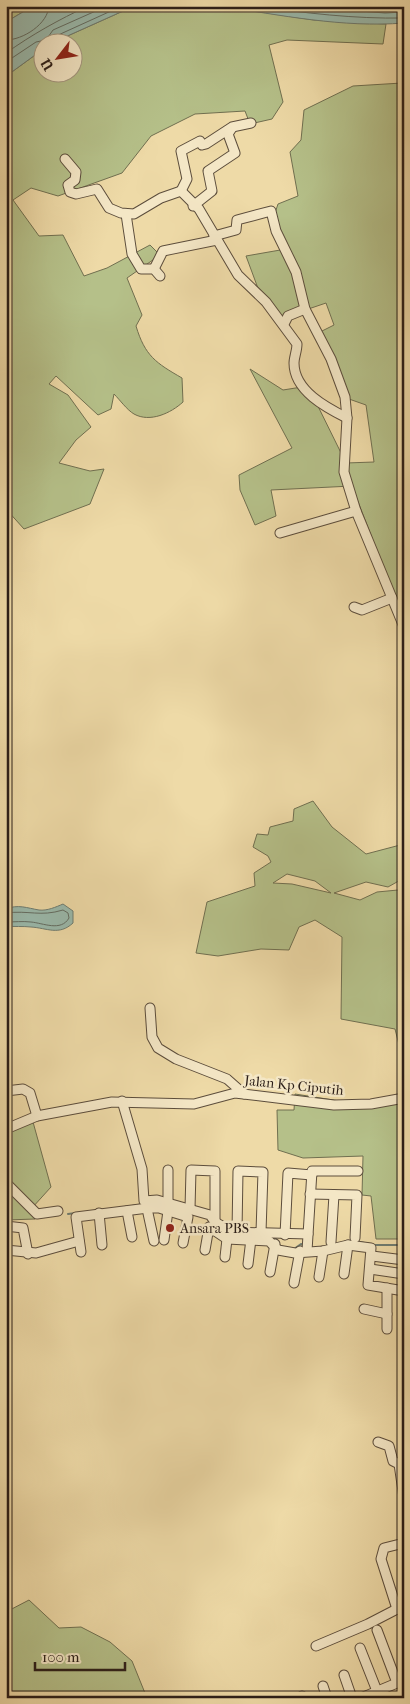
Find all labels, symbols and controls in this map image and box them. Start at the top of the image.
north arrow [32,32,82,82]
text: U [37,55,58,74]
street label: Jalan Kp Ciputih [243,1072,344,1099]
place label: Ansara PBS [179,1220,249,1237]
marker: Ansara PBS [164,1222,176,1234]
scale bar [35,1639,125,1671]
text: 100 m [42,1648,80,1666]

